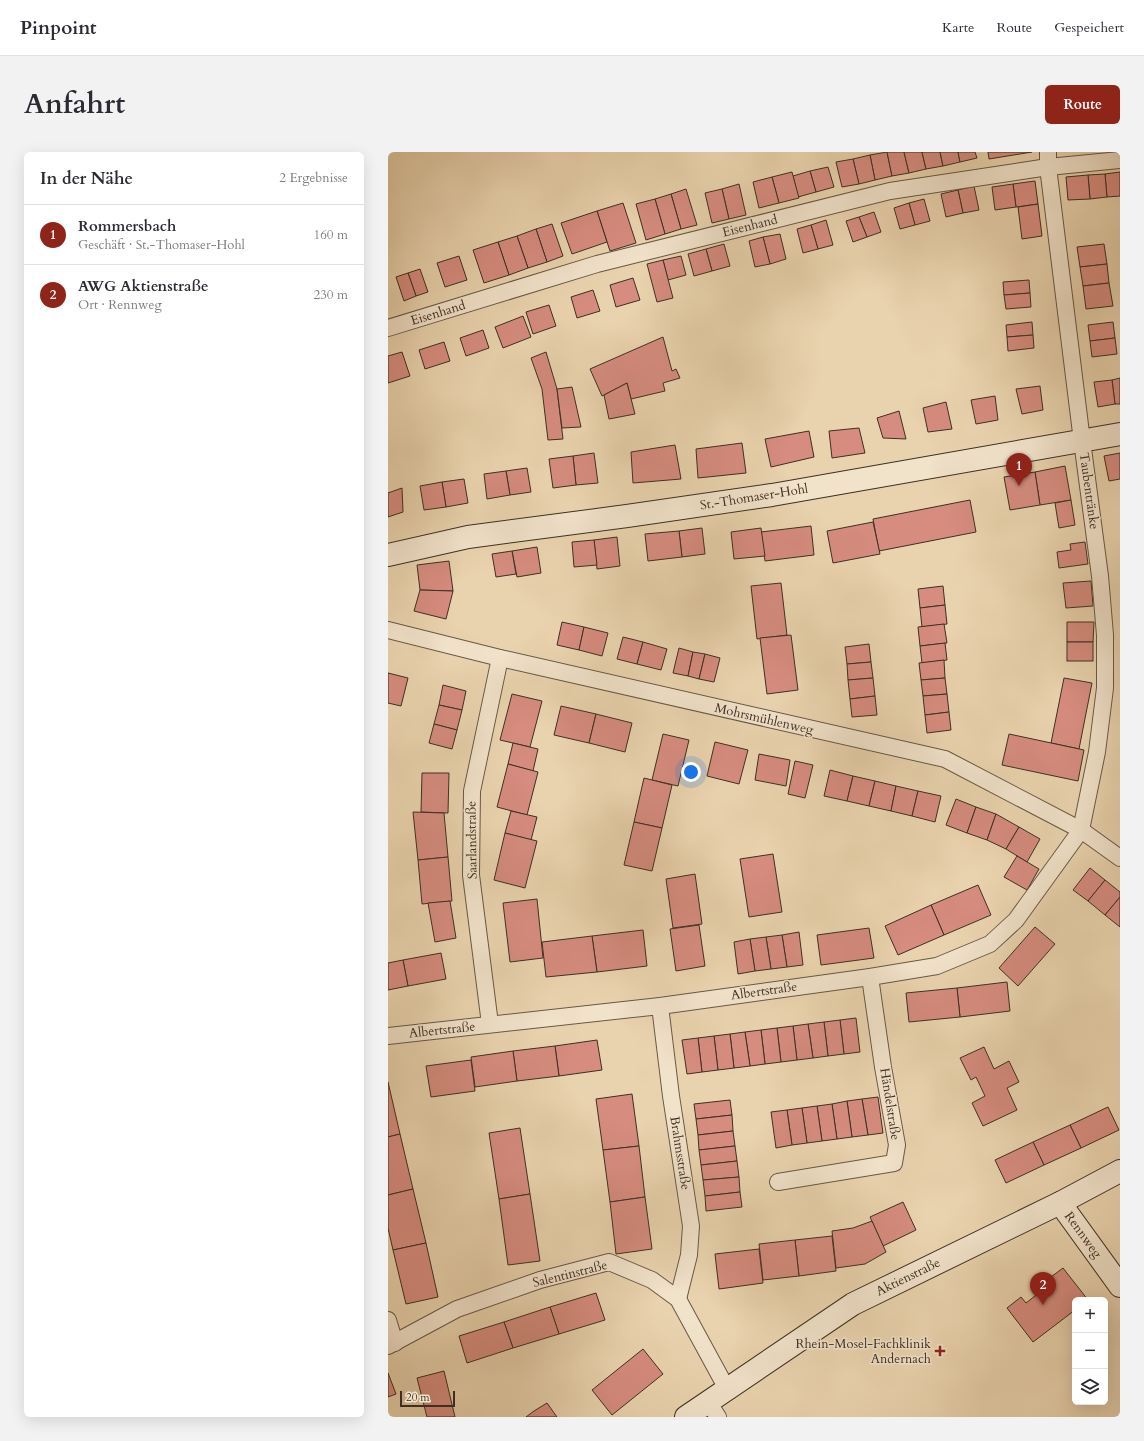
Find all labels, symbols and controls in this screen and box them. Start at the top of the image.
text: Pinpoint [20,15,97,41]
text: Karte [942,18,974,37]
text: Route [996,18,1032,37]
text: Gespeichert [1054,18,1124,37]
text: Anfahrt [24,85,125,123]
button: Route [1045,85,1120,124]
text: In der Nähe [40,167,133,190]
text: 2 Ergebnisse [279,169,348,187]
street label: Eisenhand [720,210,780,242]
text: Rommersbach [78,216,176,236]
text: 1 [50,226,56,244]
text: 160 m [314,226,348,244]
text: Geschäft · St.-Thomaser-Hohl [78,236,245,254]
text: AWG Aktienstraße [78,276,208,296]
text: 2 [50,286,56,304]
text: 230 m [314,286,348,304]
text: Ort · Rennweg [78,296,162,314]
street label: Eisenhand [408,296,468,330]
street label: Taubentränke [1075,451,1103,531]
pin: 1 [1006,453,1032,486]
street label: St.-Thomaser-Hohl [699,479,810,514]
street label: Mohrsmühlenweg [713,699,816,739]
your location [681,762,701,782]
street label: Saarlandstraße [462,801,482,879]
street label: Albertstraße [730,977,798,1005]
street label: Albertstraße [408,1018,476,1042]
street label: Händelstraße [875,1067,905,1141]
street label: Brahmsstraße [665,1115,695,1191]
street label: Rennweg [1060,1208,1106,1262]
street label: Aktienstraße [873,1254,943,1300]
street label: Salentinstraße [531,1256,609,1292]
pin: 2 [1030,1272,1056,1305]
map controls [1072,1297,1108,1405]
button: + [1072,1297,1108,1333]
button: − [1072,1333,1108,1369]
place label: Rhein-Mosel-Fachklinik Andernach [795,1335,931,1368]
marker: Rhein-Mosel-Fachklinik Andernach [934,1345,946,1357]
button: layers [1072,1369,1108,1405]
scale bar [400,1389,455,1408]
text: 20 m [406,1390,430,1405]

